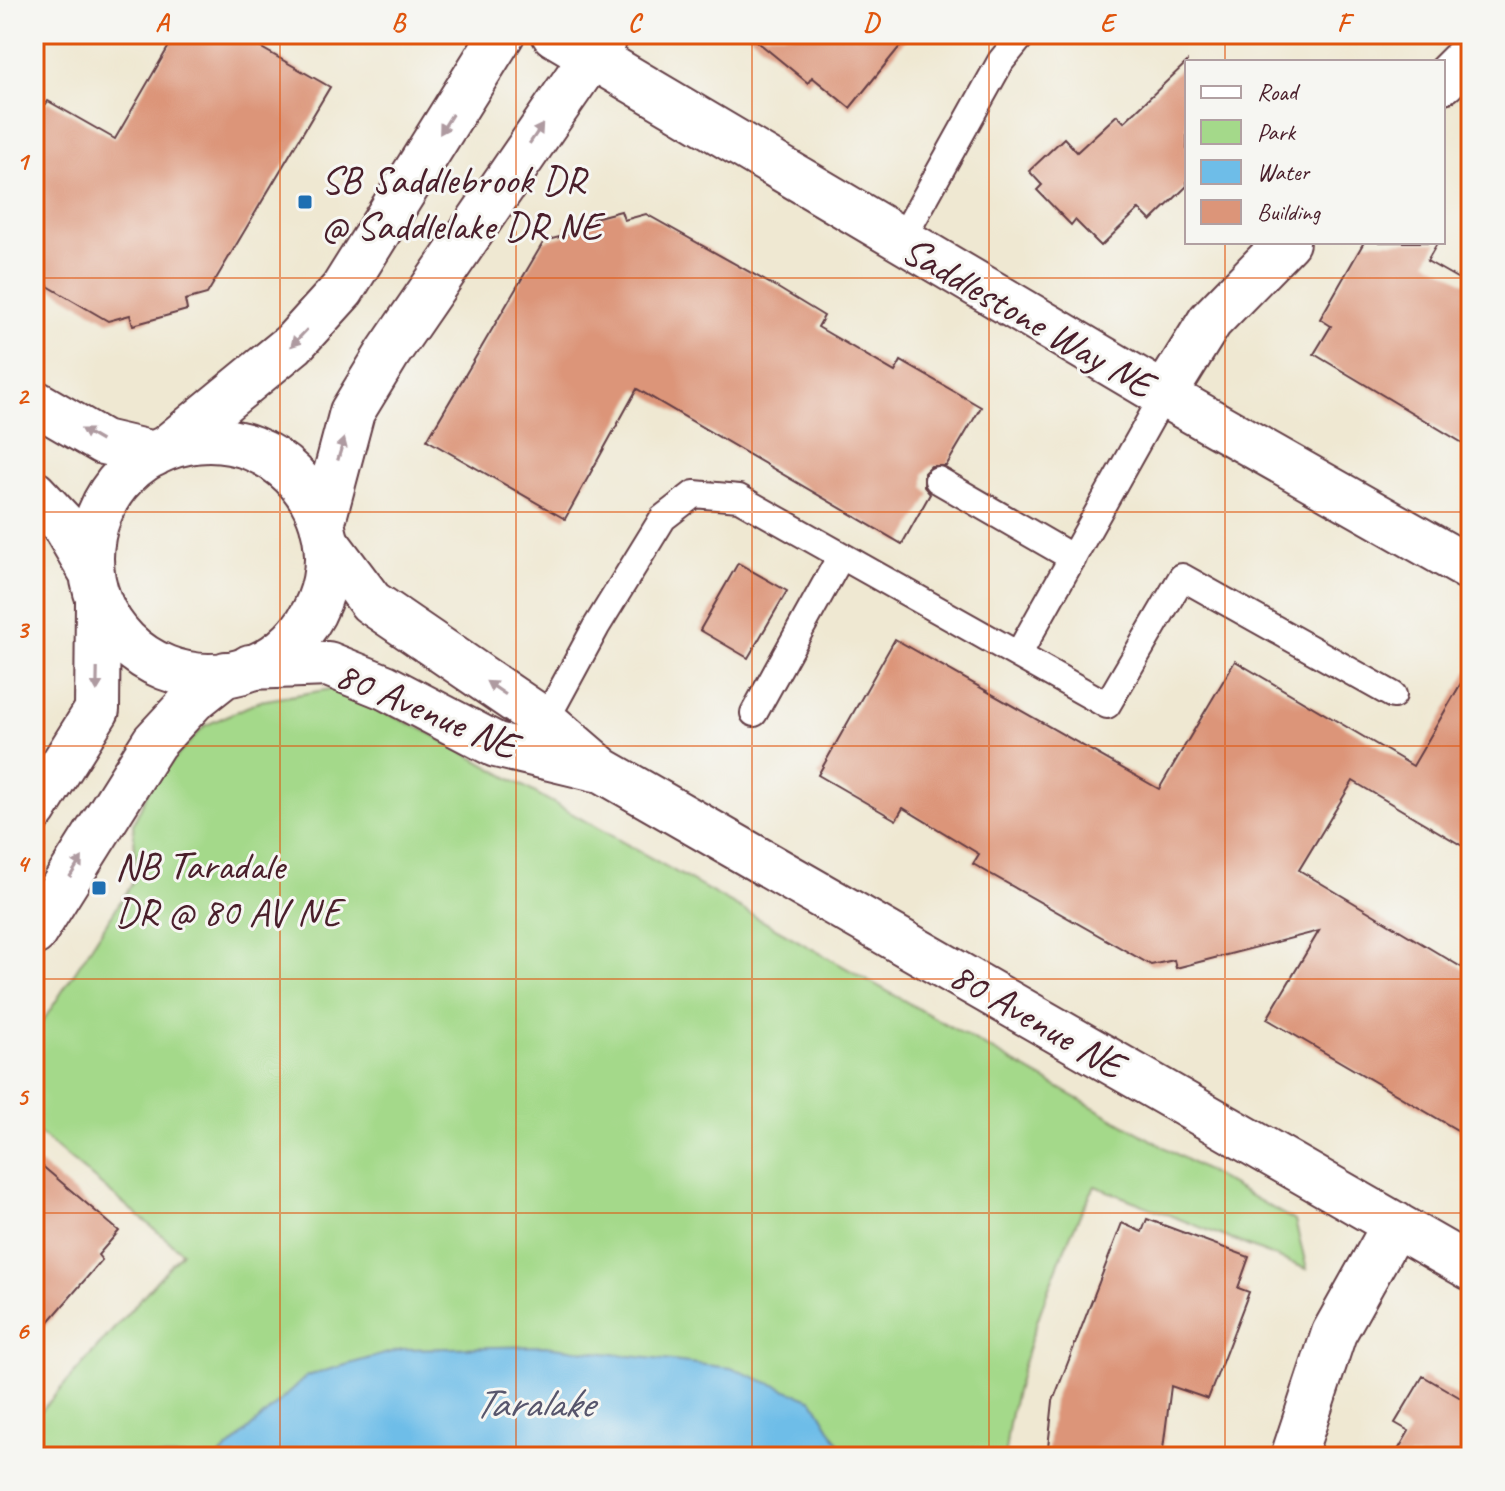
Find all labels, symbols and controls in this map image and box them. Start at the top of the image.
text: A [155,6,170,39]
text: B [391,6,407,39]
text: C [628,6,644,39]
text: D [863,6,881,39]
text: E [1100,6,1118,39]
text: F [1337,6,1355,39]
legend [1185,60,1445,244]
text: Road [1257,77,1301,107]
one-way arrow [439,113,453,135]
text: Park [1257,117,1297,147]
one-way arrow [528,123,543,145]
text: 1 [16,145,31,178]
place label: SB Saddlebrook DR @ Saddlelake DR NE [321,155,606,251]
text: Water [1257,157,1312,187]
marker: SB Saddlebrook DR @ Saddlelake DR NE [296,193,314,211]
text: Building [1257,197,1322,227]
street label: Saddlestone Way NE [893,225,1166,411]
one-way arrow [290,328,308,347]
text: 2 [16,379,30,412]
one-way arrow [80,428,102,442]
one-way arrow [335,437,348,461]
text: 3 [16,613,30,646]
street label: 80 Avenue NE [328,649,529,772]
one-way arrow [91,668,103,693]
one-way arrow [486,681,507,696]
place label: NB Taradale DR @ 80 AV NE [115,841,346,937]
text: 4 [16,847,31,880]
one-way arrow [68,856,82,878]
marker: NB Taradale DR @ 80 AV NE [90,879,108,897]
street label: 80 Avenue NE [941,950,1137,1092]
text: 5 [16,1080,30,1113]
text: 6 [16,1314,30,1347]
water label: Taralake [473,1377,599,1430]

